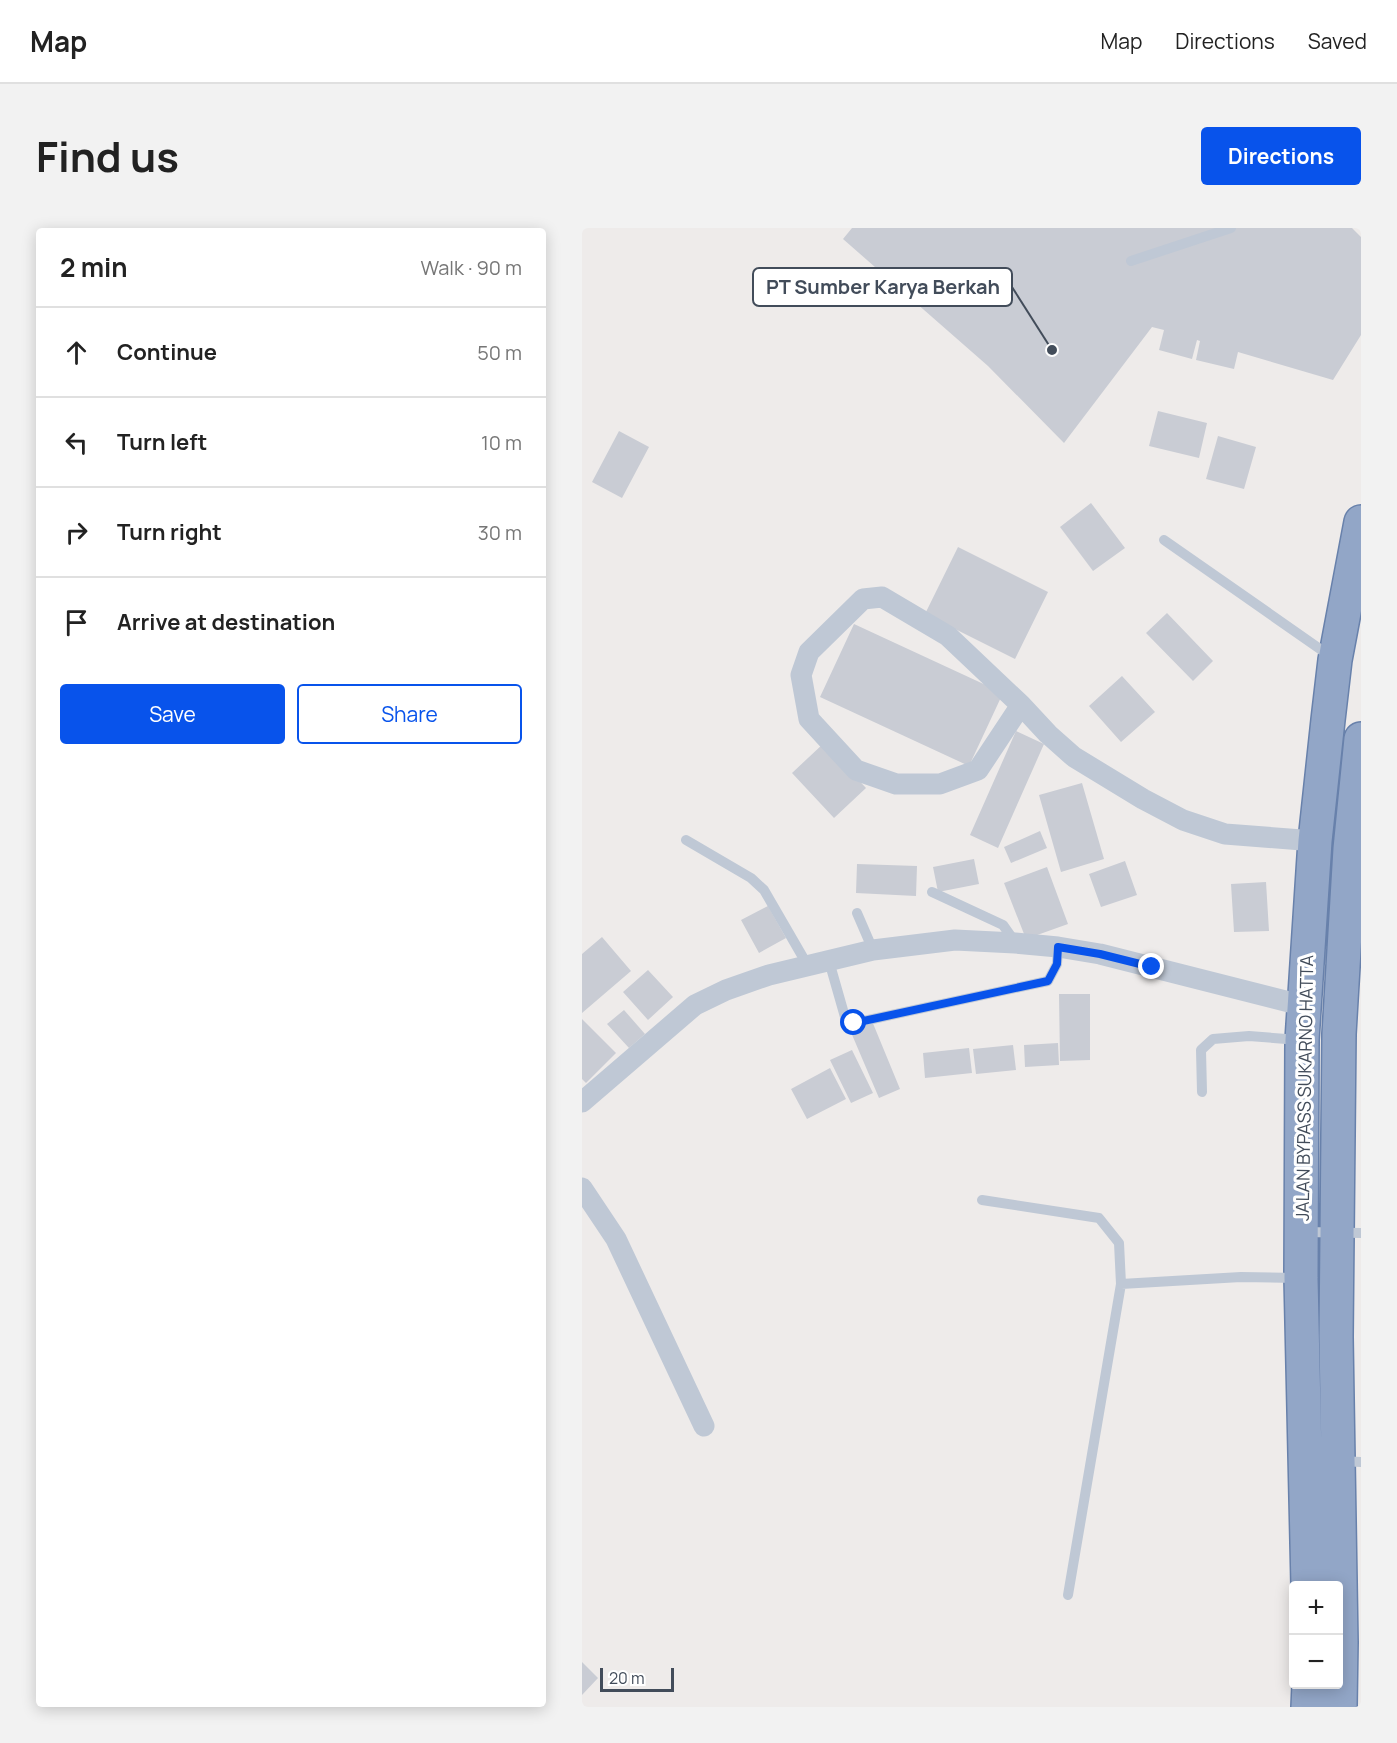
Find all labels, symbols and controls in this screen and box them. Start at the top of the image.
text: Map [30,22,87,60]
text: Map [1101,27,1142,55]
text: Directions [1175,27,1275,55]
text: Saved [1308,27,1367,55]
text: Find us [36,127,179,185]
button: Directions [1201,127,1361,185]
text: 2 min [60,249,128,285]
text: Walk · 90 m [420,254,522,281]
callout: PT Sumber Karya Berkah [753,268,1012,306]
text: PT Sumber Karya Berkah [766,273,1000,300]
icon: ahead [60,336,93,369]
text: Continue [117,337,217,367]
text: 50 m [477,339,522,366]
icon: left [60,426,93,459]
text: Turn left [117,427,207,457]
text: 10 m [481,429,522,456]
icon: right [60,516,93,549]
text: Turn right [117,517,222,547]
text: 30 m [478,519,522,546]
icon: arrive [60,606,93,639]
text: Arrive at destination [117,607,335,637]
button: Save [60,684,285,744]
button: Share [297,684,522,744]
route end [1138,953,1164,979]
street label: JALAN BYPASS SUKARNO HATTA [1290,954,1318,1221]
route start [840,1009,866,1035]
map controls [1289,1581,1343,1689]
button: + [1289,1581,1343,1635]
button: − [1289,1635,1343,1689]
scale bar [600,1665,674,1692]
text: 20 m [609,1667,645,1689]

